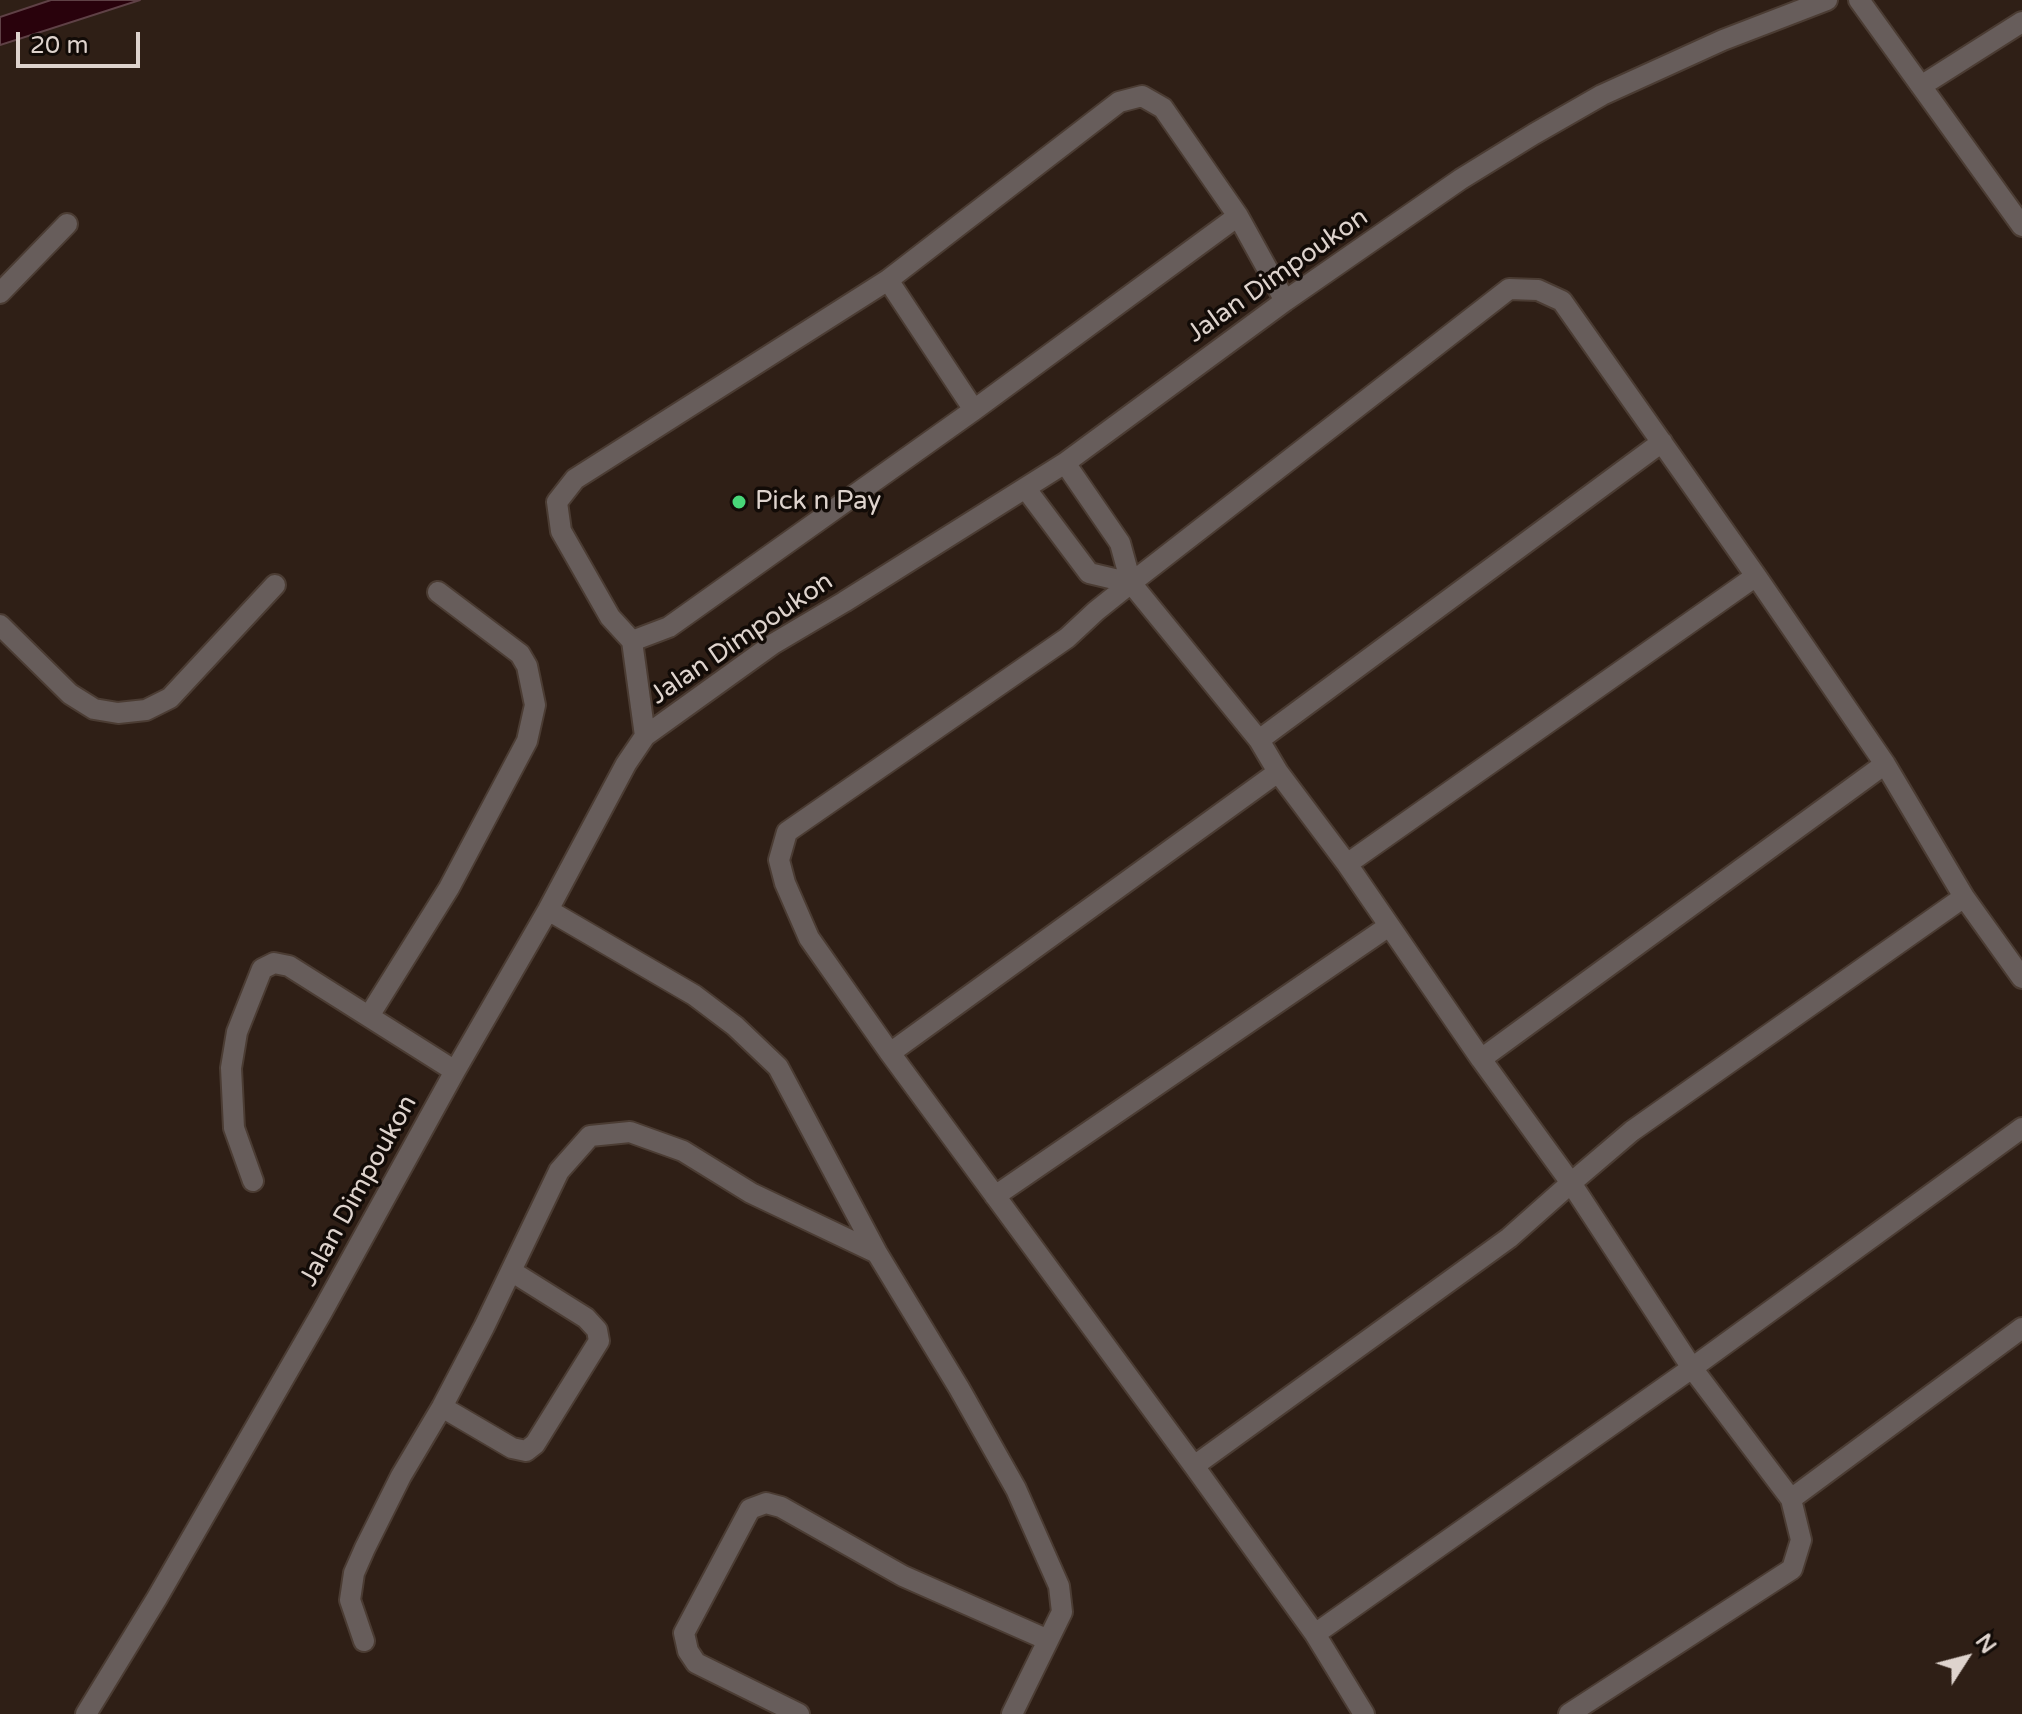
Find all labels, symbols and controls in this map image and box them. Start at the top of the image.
scale bar [20,16,144,66]
text: 20 m [30,31,88,60]
street label: Jalan Dimpoukon [1182,202,1374,350]
place label: Pick n Pay [755,486,881,518]
marker: Pick n Pay [730,493,748,511]
street label: Jalan Dimpoukon [645,566,839,712]
street label: Jalan Dimpoukon [294,1090,424,1292]
north arrow [1926,1618,2006,1698]
text: N [1970,1629,2001,1659]

